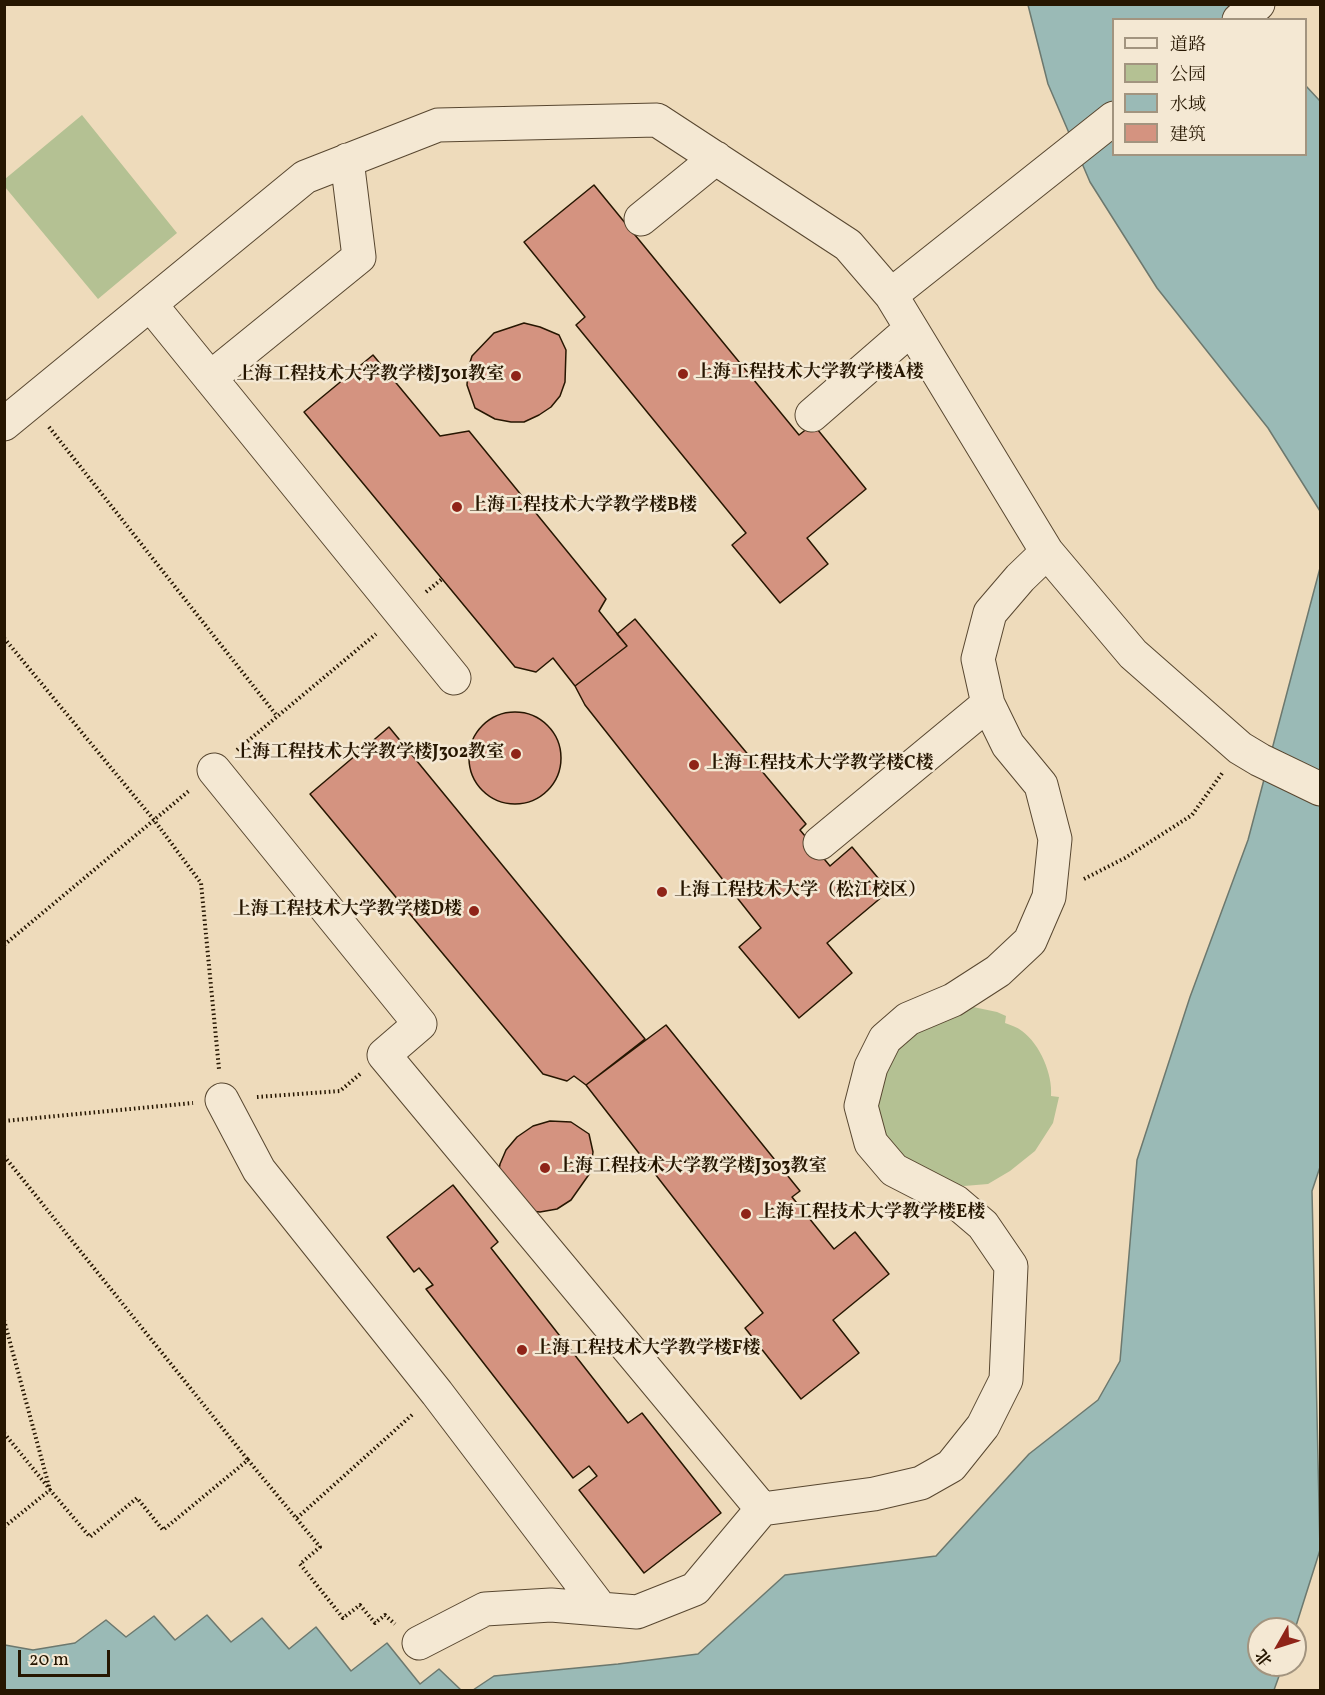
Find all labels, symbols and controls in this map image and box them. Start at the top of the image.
legend [1112,18,1307,156]
text: 道路 [1170,33,1206,58]
text: 公园 [1170,63,1206,88]
text: 水域 [1170,93,1206,118]
text: 建筑 [1170,123,1206,148]
place label: 上海工程技术大学教学楼A楼 [695,363,924,385]
place label: 上海工程技术大学教学楼J301教室 [236,365,504,387]
marker: 上海工程技术大学教学楼A楼 [676,367,690,381]
marker: 上海工程技术大学教学楼J301教室 [509,369,523,383]
place label: 上海工程技术大学教学楼B楼 [469,496,697,518]
marker: 上海工程技术大学教学楼B楼 [450,500,464,514]
place label: 上海工程技术大学教学楼J302教室 [234,743,504,765]
marker: 上海工程技术大学教学楼J302教室 [509,747,523,761]
place label: 上海工程技术大学教学楼C楼 [706,754,934,776]
marker: 上海工程技术大学教学楼C楼 [687,758,701,772]
place label: 上海工程技术大学（松江校区） [674,881,926,903]
marker: 上海工程技术大学（松江校区） [655,885,669,899]
place label: 上海工程技术大学教学楼D楼 [233,900,462,922]
marker: 上海工程技术大学教学楼D楼 [467,904,481,918]
place label: 上海工程技术大学教学楼J303教室 [557,1157,826,1179]
marker: 上海工程技术大学教学楼J303教室 [538,1161,552,1175]
place label: 上海工程技术大学教学楼E楼 [758,1203,985,1225]
marker: 上海工程技术大学教学楼E楼 [739,1207,753,1221]
place label: 上海工程技术大学教学楼F楼 [534,1339,761,1361]
marker: 上海工程技术大学教学楼F楼 [515,1343,529,1357]
north arrow [1247,1617,1307,1677]
scale bar [21,1638,112,1676]
text: 北 [1251,1644,1278,1670]
text: 20 m [29,1648,69,1673]

